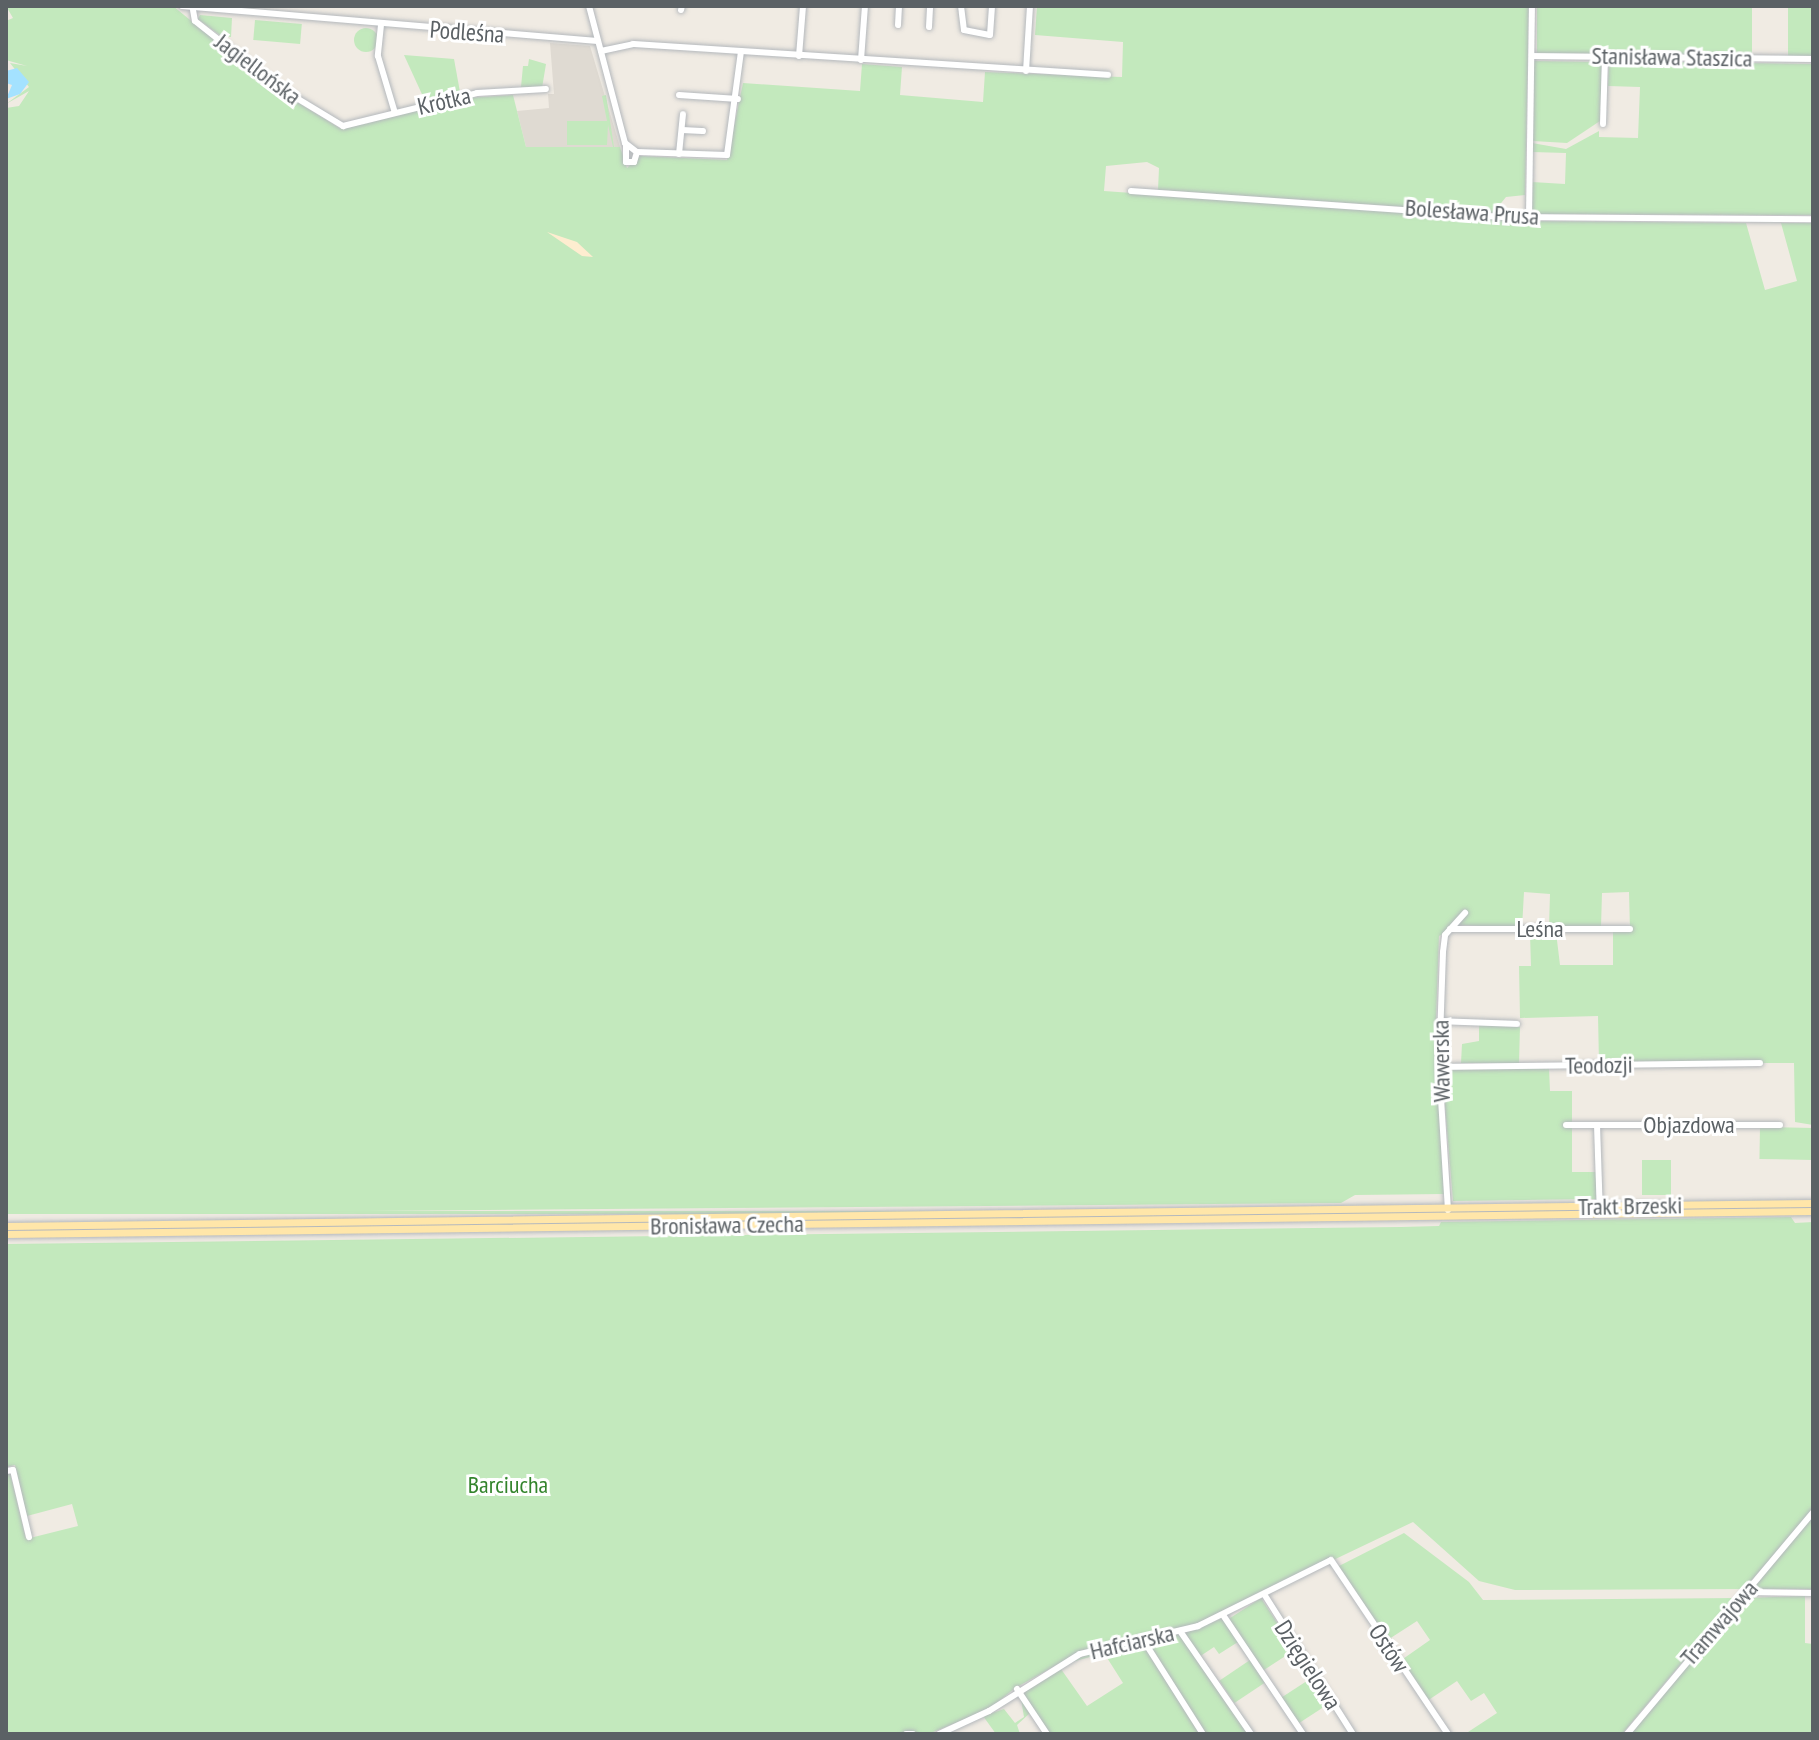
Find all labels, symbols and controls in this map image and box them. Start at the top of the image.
street label: Podleśna [429,15,505,49]
street label: Jagiellońska [209,27,307,111]
street label: Stanisława Staszica [1591,41,1753,73]
street label: Krótka [415,81,473,121]
street label: Bolesława Prusa [1404,193,1540,231]
street label: Leśna [1516,915,1564,943]
street label: Wawerska [1426,1020,1456,1102]
street label: Teodozji [1565,1050,1633,1080]
street label: Objazdowa [1643,1111,1735,1139]
street label: Trakt Brzeski [1577,1191,1683,1221]
street label: Bronisława Czecha [650,1209,804,1241]
park label: Barciucha [468,1471,548,1499]
street label: Tramwajowa [1674,1575,1764,1671]
street label: Dzięgielowa [1269,1615,1347,1715]
street label: Hafciarska [1087,1618,1177,1666]
street label: Ostów [1363,1618,1415,1678]

